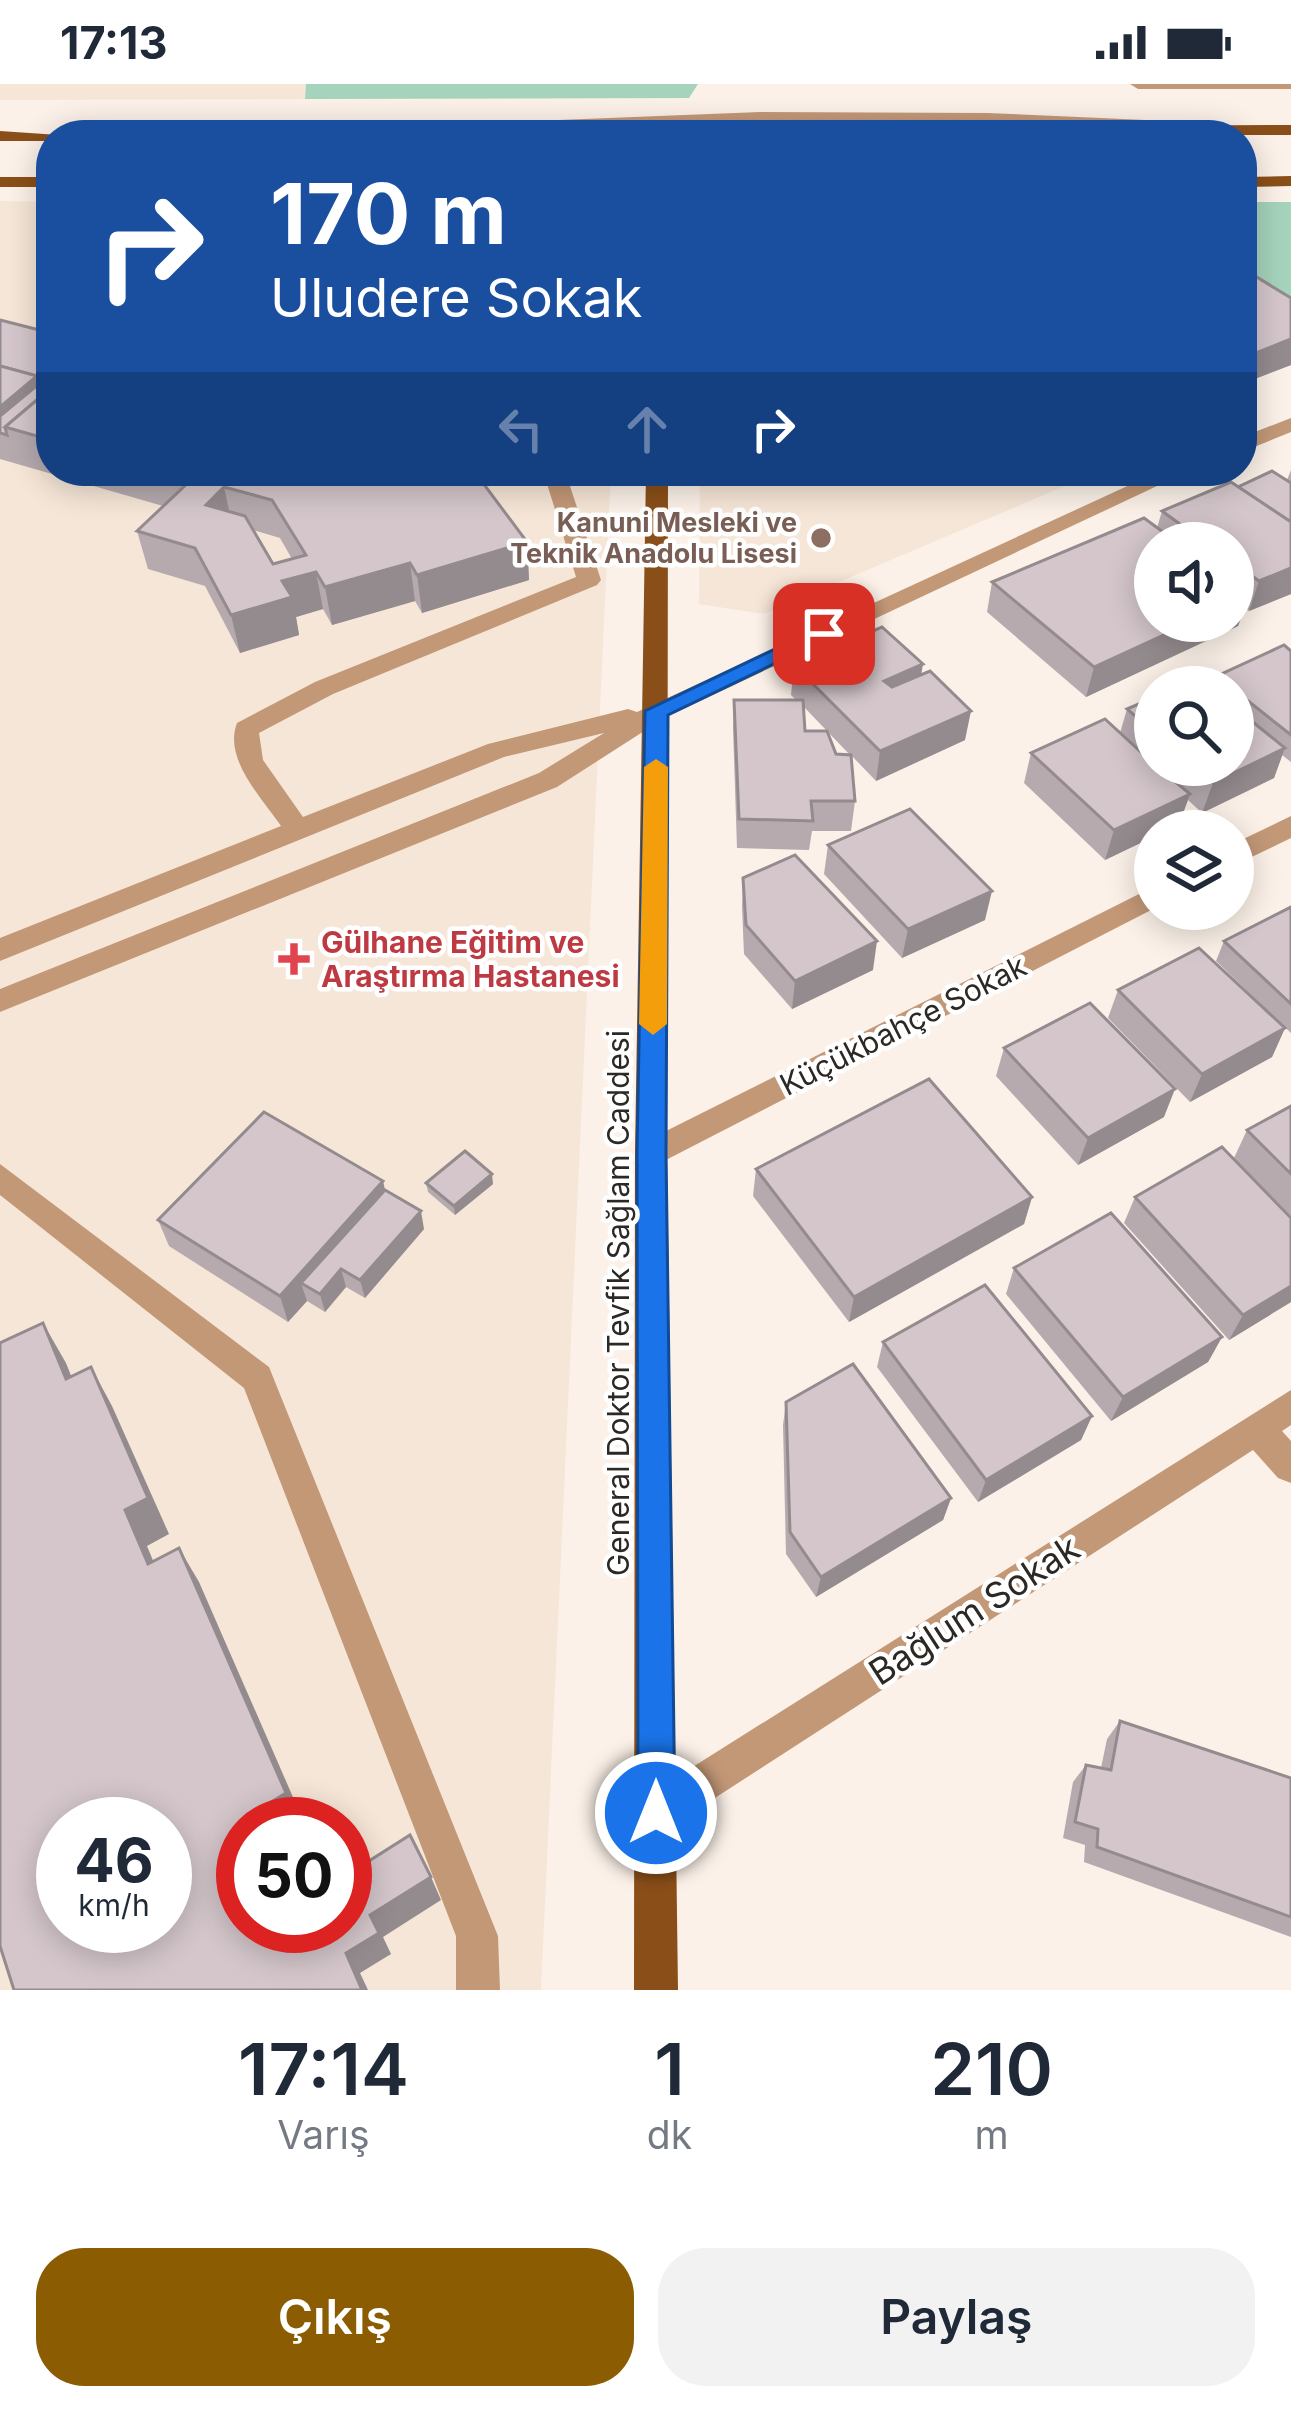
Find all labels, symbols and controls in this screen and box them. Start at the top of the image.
text: 17:13 [60,15,168,70]
text: 170 m [270,163,507,264]
icon: right [72,168,228,324]
text: Uludere Sokak [270,265,642,330]
icon: left [488,396,554,462]
icon: ahead [614,396,680,462]
icon: right [740,396,806,462]
place label: Kanuni Mesleki ve Teknik Anadolu Lisesi [510,506,797,570]
map controls [1134,522,1254,930]
button: sound [1134,522,1254,642]
marker: Kanuni Mesleki ve Teknik Anadolu Lisesi [808,525,834,551]
pin [773,583,875,685]
icon: arrive [791,601,857,667]
button: search [1134,666,1254,786]
button: layers [1134,810,1254,930]
place label: Gülhane Eğitim ve Araştırma Hastanesi [321,924,620,994]
marker: Gülhane Eğitim ve Araştırma Hastanesi [278,943,310,975]
street label: Küçükbahçe Sokak [774,947,1033,1103]
street label: General Doktor Tevfik Sağlam Caddesi [600,1030,636,1576]
street label: Bağlum Sokak [861,1526,1088,1694]
position arrow [593,1750,719,1876]
speed limit sign: 50 [216,1797,372,1953]
text: 46 [74,1824,154,1896]
text: km/h [78,1887,150,1923]
text: 17:14 [238,2025,409,2112]
text: 1 [654,2025,685,2112]
text: 210 [930,2025,1053,2112]
text: Varış [277,2111,370,2158]
text: dk [647,2111,692,2158]
text: m [974,2111,1009,2158]
button: Çıkış [36,2248,634,2386]
button: Paylaş [658,2248,1255,2386]

